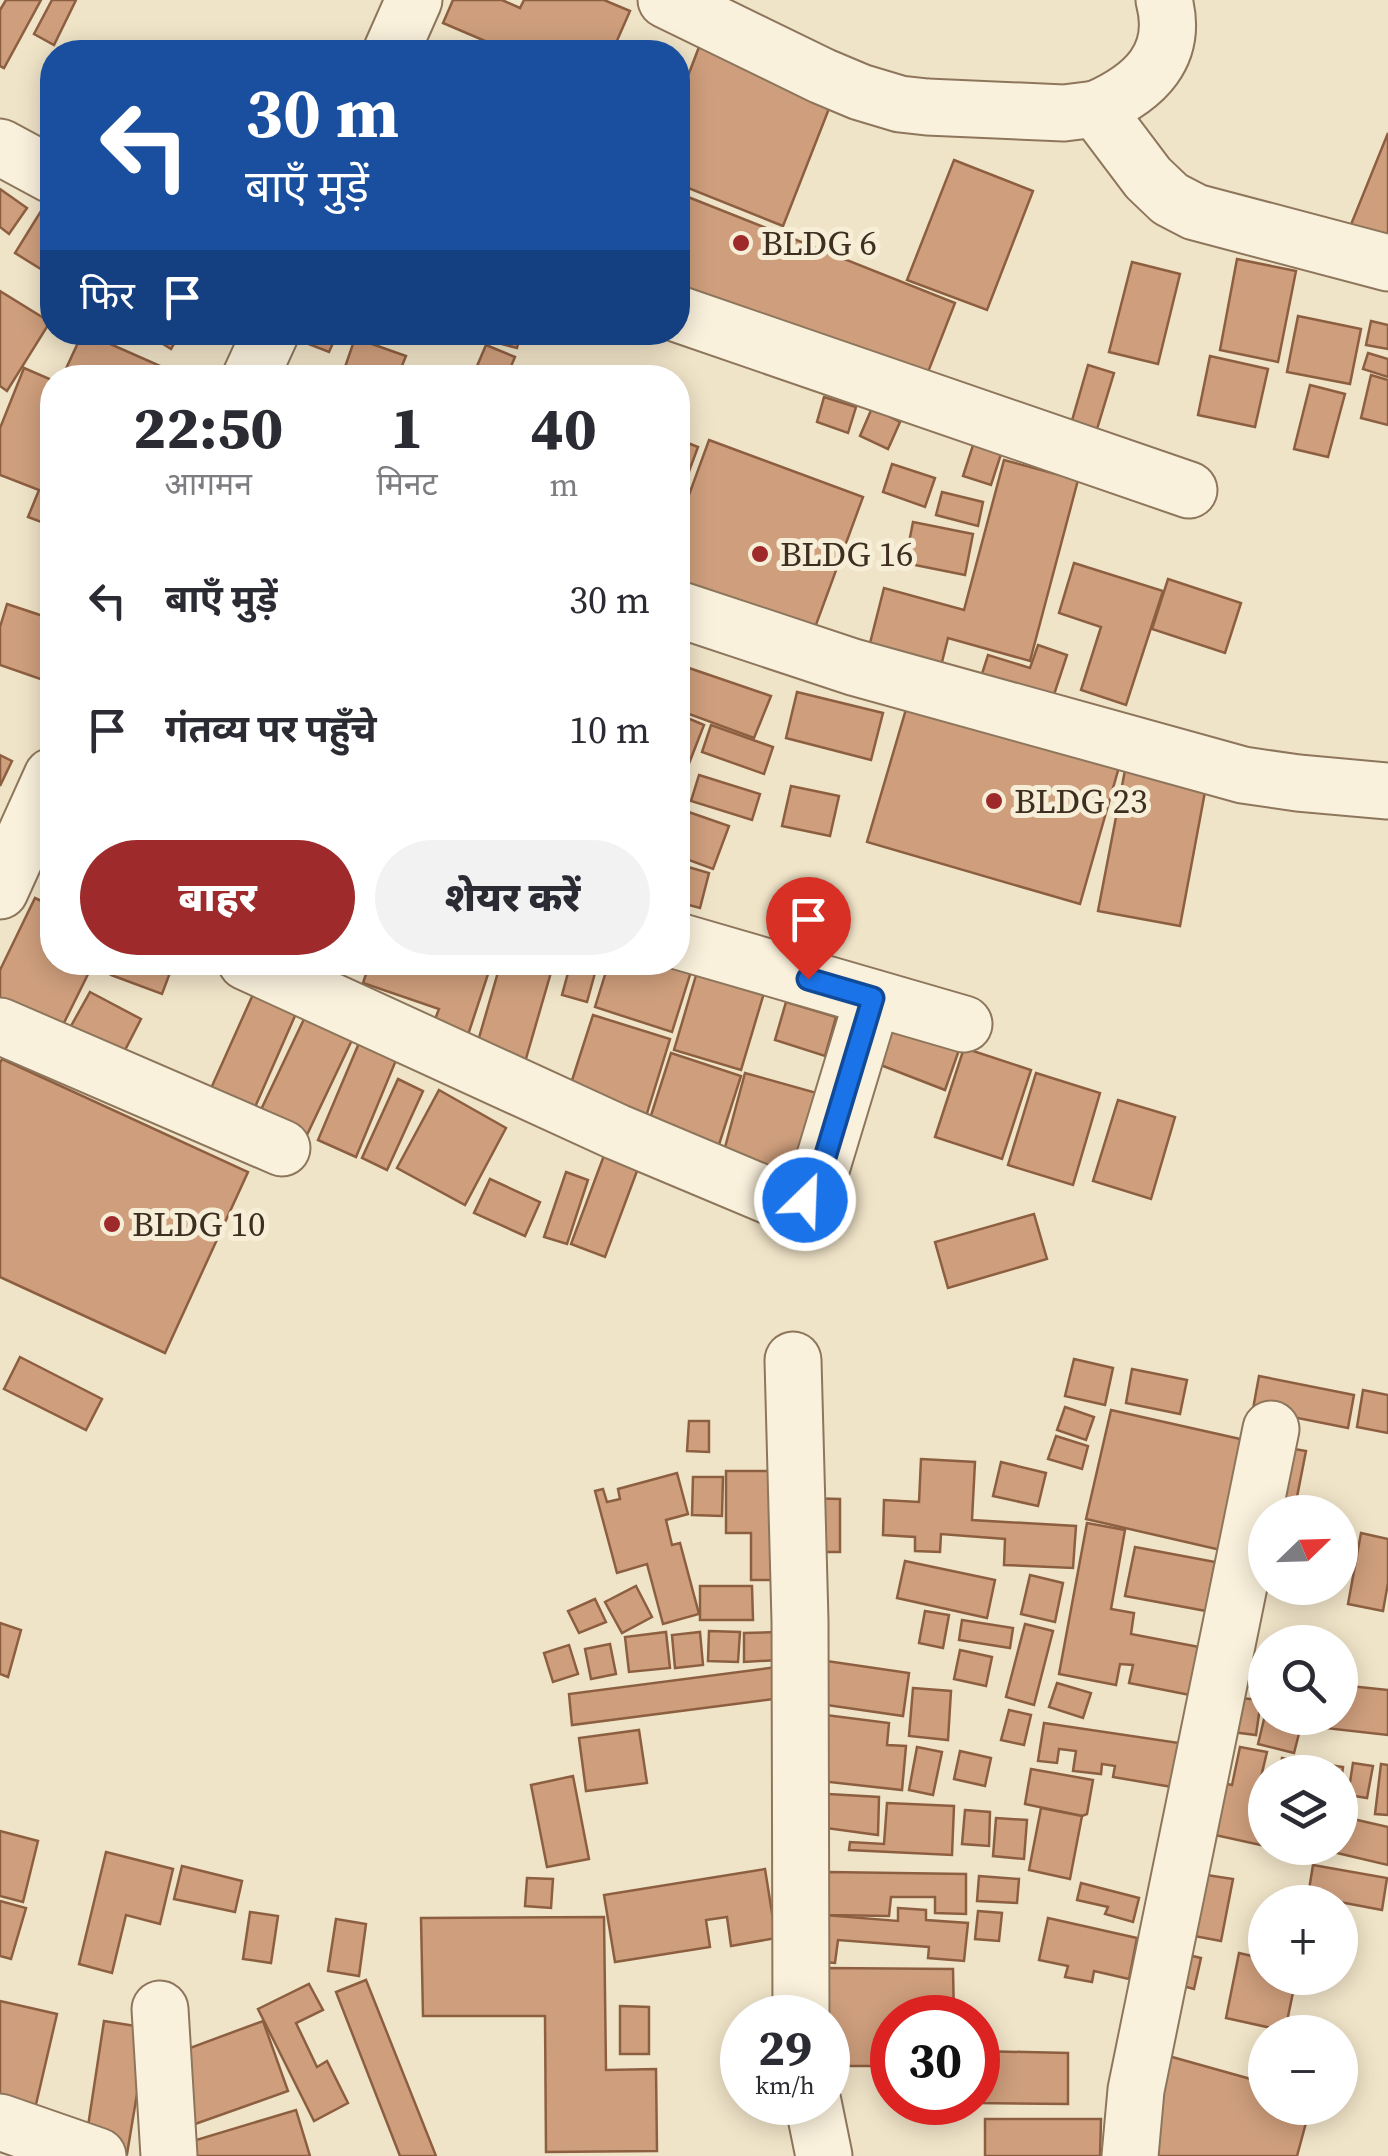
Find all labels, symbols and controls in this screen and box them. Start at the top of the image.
text: 30 m [245,64,399,160]
icon: left [80,80,210,210]
text: बाएँ मुड़ें [245,155,369,217]
place label: BLDG 6 [761,219,877,267]
marker: BLDG 6 [730,232,752,254]
text: फिर [80,270,135,322]
icon: arrive [155,270,210,325]
text: 22:50 [133,386,283,468]
text: 1 [391,386,424,468]
text: 40 [531,387,597,469]
text: आगमन [164,462,252,506]
text: मिनट [376,462,438,506]
text: m [549,463,578,507]
place label: BLDG 16 [780,530,914,578]
marker: BLDG 16 [749,543,771,565]
icon: left [80,573,135,628]
text: बाएँ मुड़ें [165,573,277,625]
text: 30 m [569,574,650,626]
icon: arrive [80,703,135,758]
text: गंतव्य पर पहुँचे [165,703,377,755]
text: 10 m [569,704,650,756]
place label: BLDG 23 [1014,777,1148,825]
marker: BLDG 23 [983,790,1005,812]
button: बाहर [80,840,355,955]
button: शेयर करें [375,840,650,955]
pin [766,877,851,980]
icon: arrive [781,892,836,947]
position arrow [753,1148,857,1252]
place label: BLDG 10 [132,1200,266,1248]
marker: BLDG 10 [101,1213,123,1235]
north arrow [1248,1495,1358,1605]
map controls [1248,1495,1358,2125]
button: search [1248,1625,1358,1735]
button: layers [1248,1755,1358,1865]
button: + [1248,1885,1358,1995]
speed limit sign: 30 [870,1995,1000,2125]
text: 29 [758,2013,812,2082]
button: − [1248,2015,1358,2125]
text: km/h [755,2068,815,2102]

